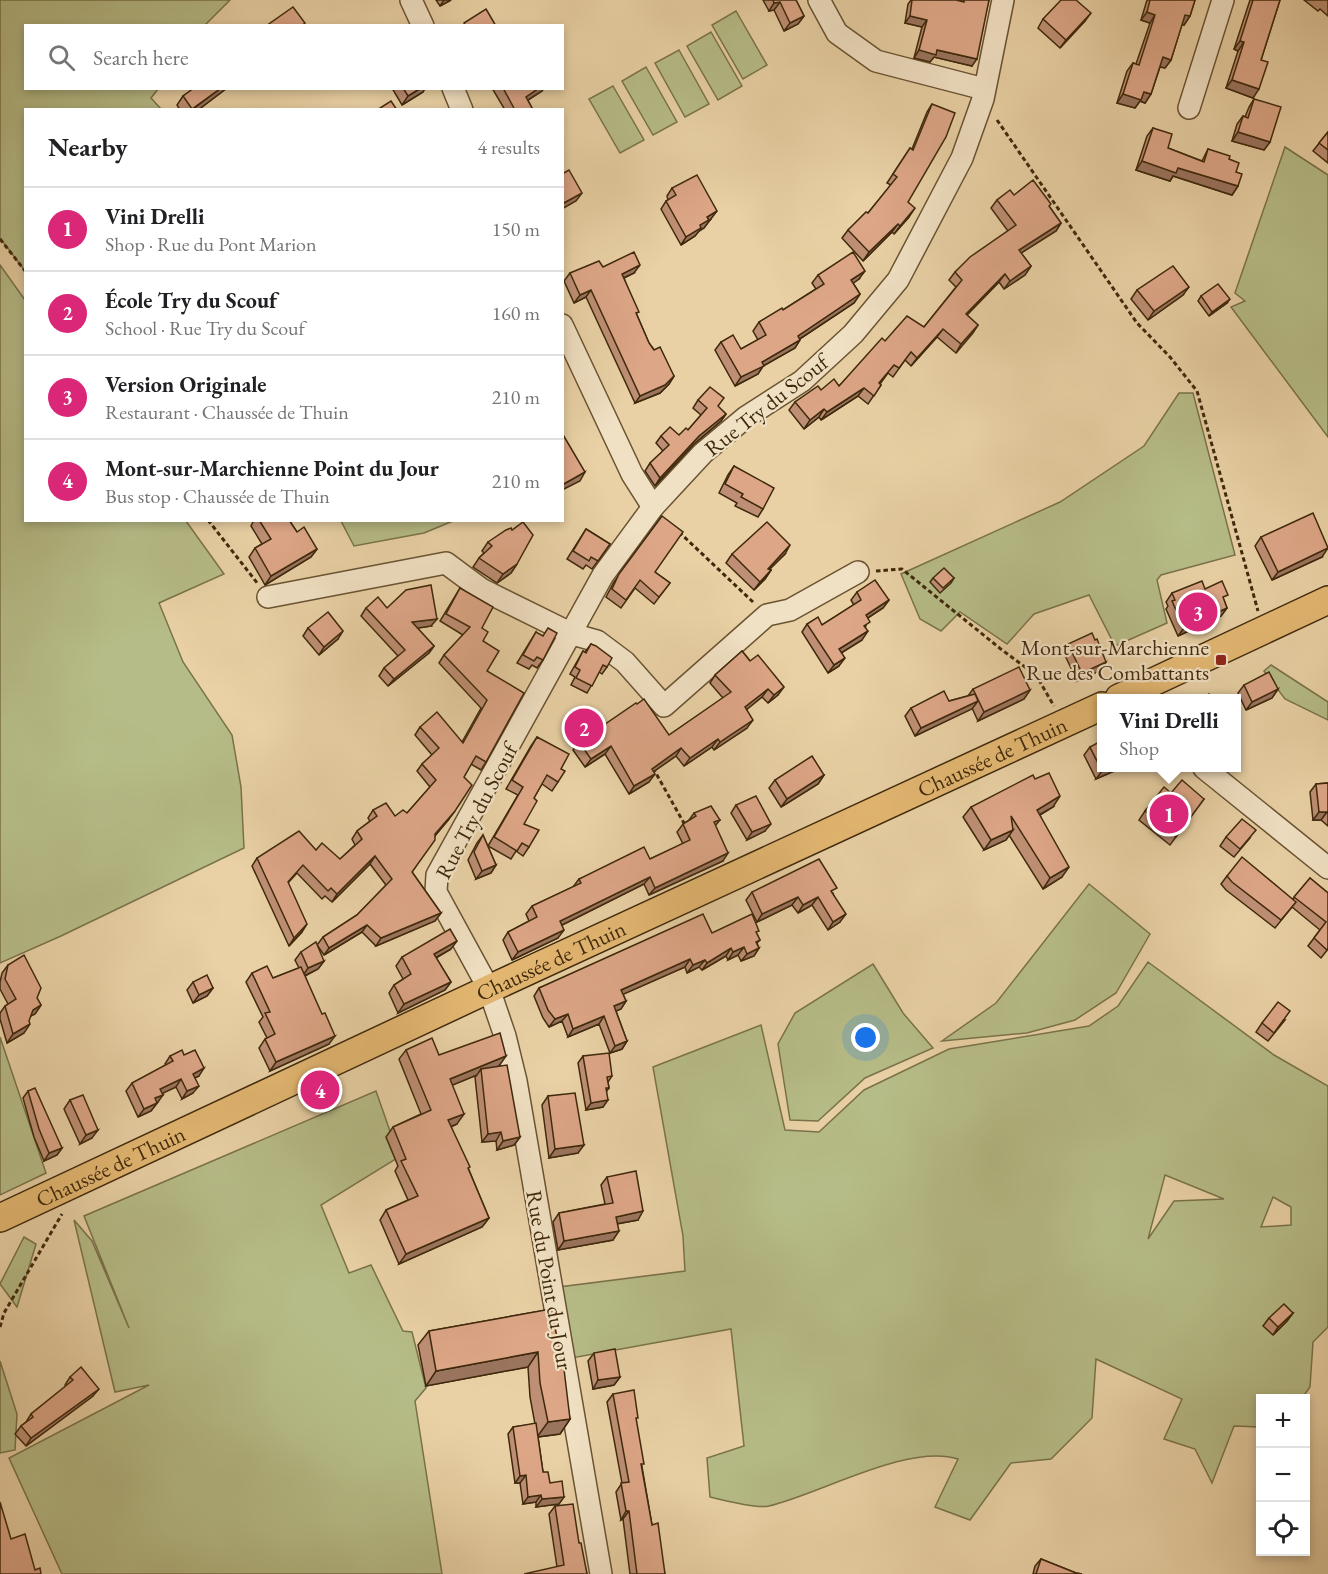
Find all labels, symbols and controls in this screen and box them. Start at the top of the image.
search box [24,24,564,90]
icon: search [45,41,78,74]
text: Search here [93,43,188,72]
text: Nearby [48,130,128,164]
text: 4 results [477,134,540,160]
text: Vini Drelli [105,202,204,231]
text: 1 [62,216,73,242]
text: 150 m [492,216,540,242]
text: Shop · Rue du Pont Marion [105,231,317,257]
text: École Try du Scouf [105,286,277,315]
text: 2 [62,300,73,326]
text: 160 m [492,300,540,326]
text: School · Rue Try du Scouf [105,315,305,341]
street label: Rue Try du Scouf [698,346,837,463]
text: Version Originale [105,370,266,399]
text: 3 [62,384,73,410]
text: 210 m [492,384,540,410]
text: Restaurant · Chaussée de Thuin [105,399,349,425]
text: Mont-sur-Marchienne Point du Jour [105,454,439,483]
text: 4 [62,468,73,494]
text: 210 m [492,468,540,494]
text: Bus stop · Chaussée de Thuin [105,483,330,509]
pin: 3 [1178,590,1218,634]
place label: Mont-sur-Marchienne Rue des Combattants [1021,633,1209,687]
marker: Mont-sur-Marchienne Rue des Combattants [1214,653,1228,667]
popup [1097,694,1241,772]
pin: 2 [564,706,604,750]
text: Vini Drelli [1119,706,1219,735]
street label: Chaussée de Thuin [913,710,1072,804]
text: Shop [1119,735,1159,761]
street label: Rue Try du Scouf [429,736,526,884]
pin: 1 [1150,792,1188,836]
street label: Chaussée de Thuin [471,914,631,1008]
your location [851,1023,880,1052]
pin: 4 [300,1068,340,1112]
street label: Chaussée de Thuin [31,1119,190,1214]
street label: Rue du Point du Jour [519,1188,580,1373]
map controls [1256,1394,1310,1556]
button: + [1256,1394,1310,1448]
button: − [1256,1448,1310,1502]
button: locate [1256,1502,1310,1556]

